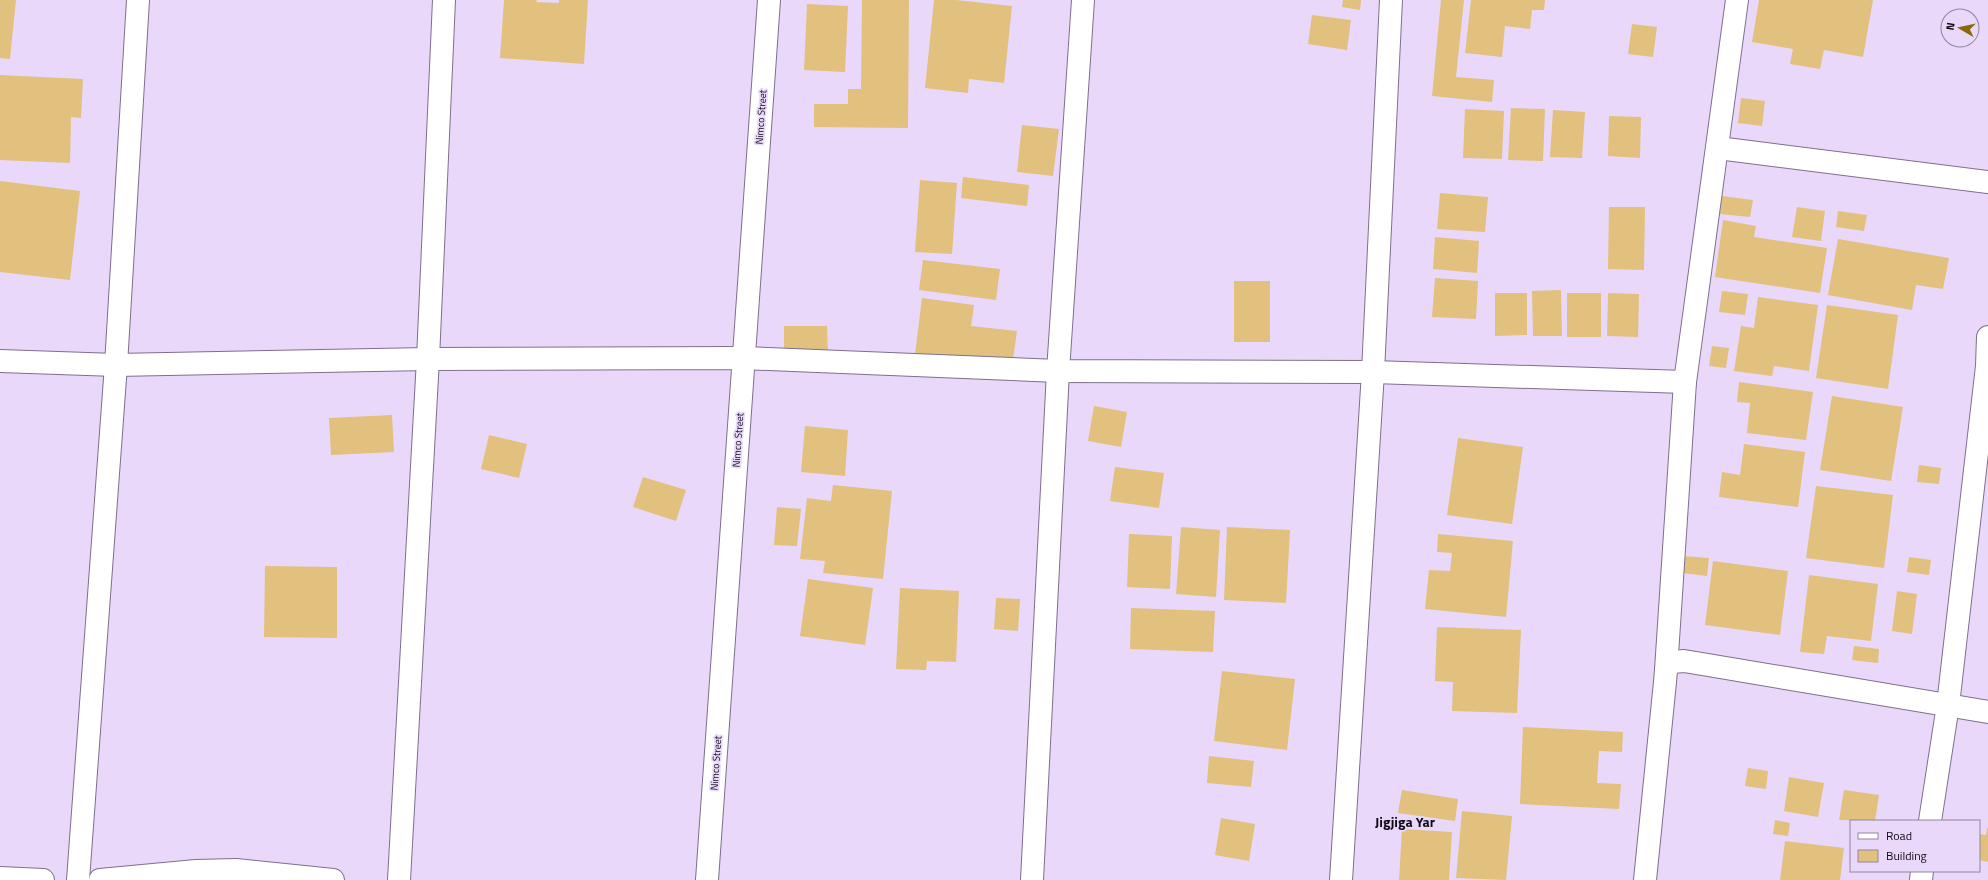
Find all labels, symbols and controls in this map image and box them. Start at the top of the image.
north arrow [1940,8,1980,48]
text: N [1942,21,1959,31]
street label: Nimco Street [752,89,770,145]
street label: Nimco Street [729,412,747,468]
street label: Nimco Street [707,735,725,791]
district label: Jigjiga Yar [1375,811,1435,832]
legend [1850,820,1980,872]
text: Road [1886,826,1912,845]
text: Building [1886,846,1927,865]

